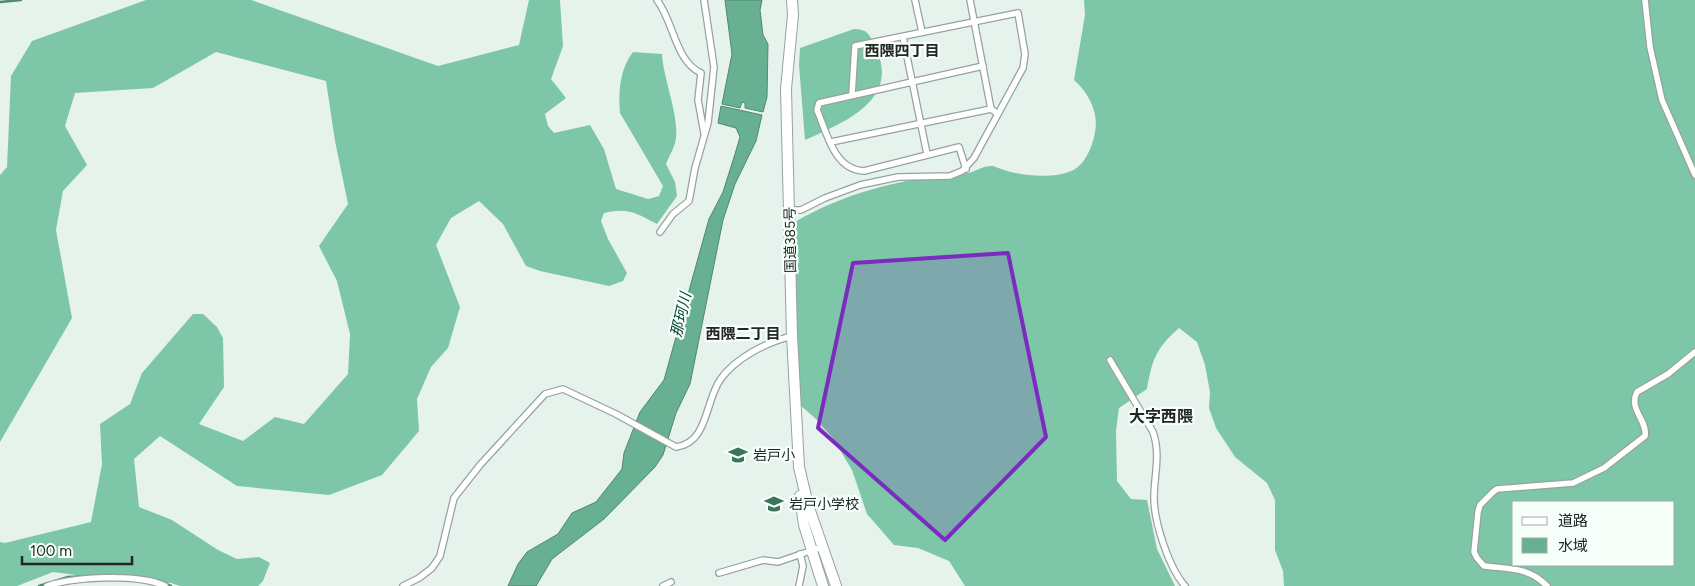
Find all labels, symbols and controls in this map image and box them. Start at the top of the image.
district label: 西隈四丁目 [864,42,940,60]
street label: 国道385号 [781,207,800,273]
water label: 那珂川 [667,289,695,339]
district label: 西隈二丁目 [705,325,781,343]
district label: 大字西隈 [1129,407,1193,426]
school or university icon: 岩戸小 [727,444,749,466]
place label: 岩戸小 [753,447,795,464]
school or university icon: 岩戸小学校 [763,493,785,515]
place label: 岩戸小学校 [789,496,859,513]
legend [1512,501,1675,566]
text: 道路 [1558,512,1588,530]
scale bar [22,534,132,566]
text: 水域 [1558,537,1588,555]
text: 100 m [30,542,72,560]

